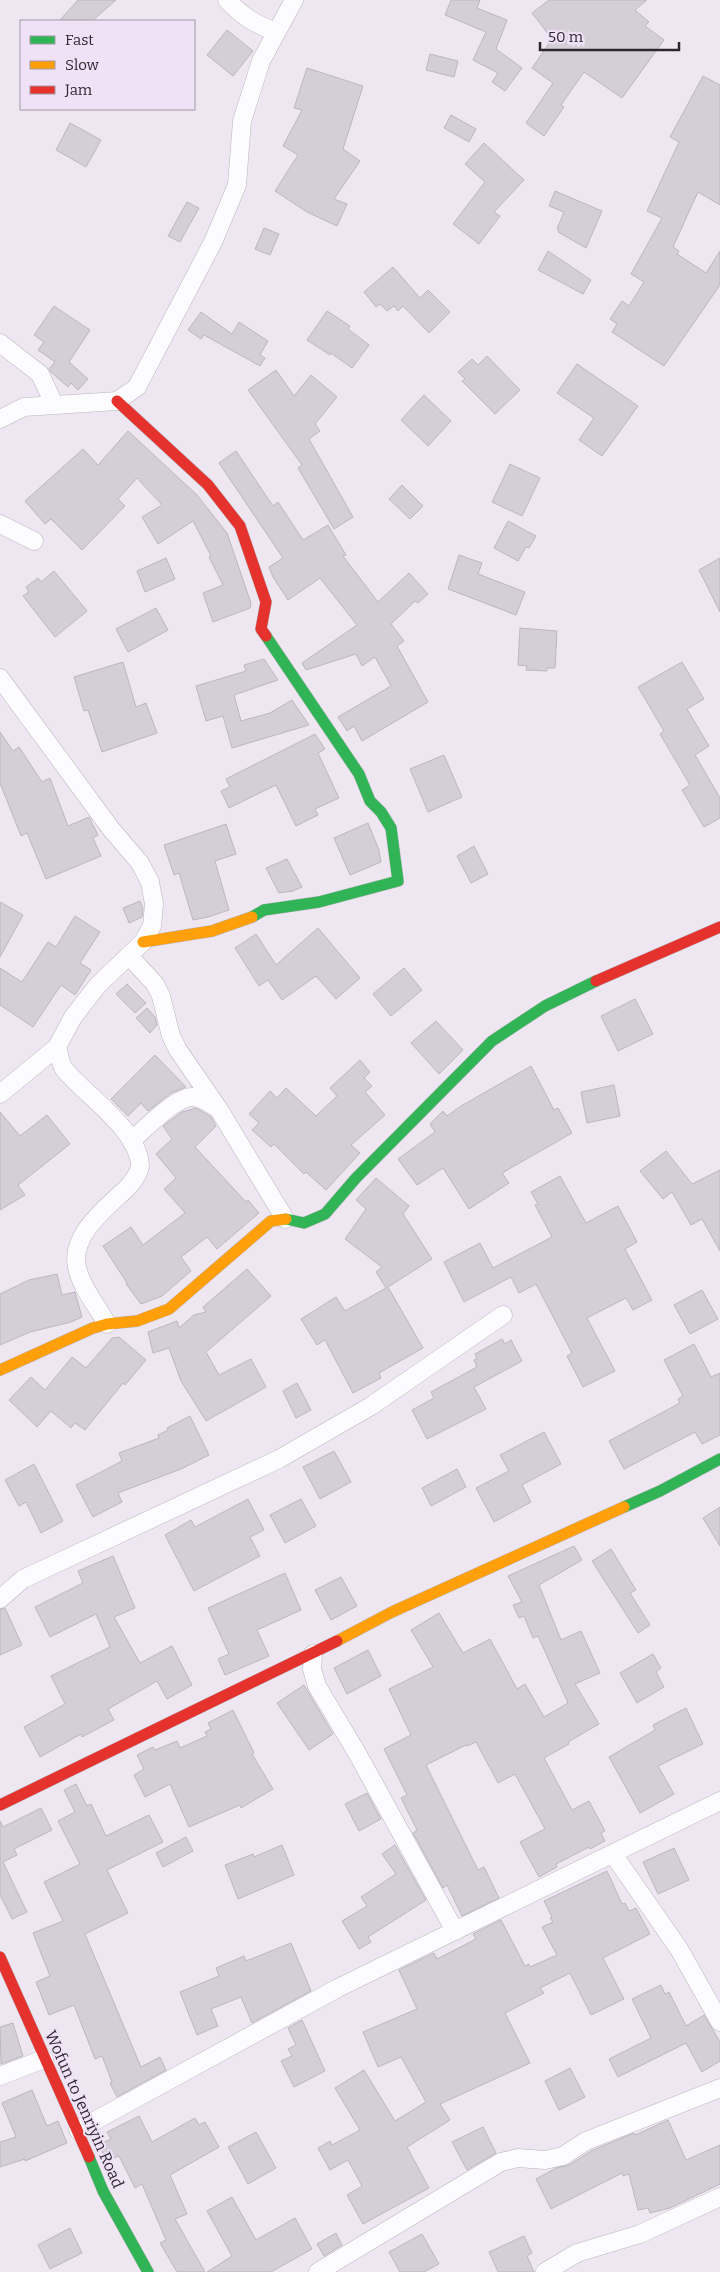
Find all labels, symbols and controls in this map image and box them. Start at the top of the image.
legend [20,20,195,110]
scale bar [540,20,679,52]
text: 50 m [548,28,584,46]
text: Fast [65,31,94,49]
text: Slow [65,56,100,74]
text: Jam [64,81,93,99]
street label: Wofun to Jenriyin Road [41,2027,128,2191]

